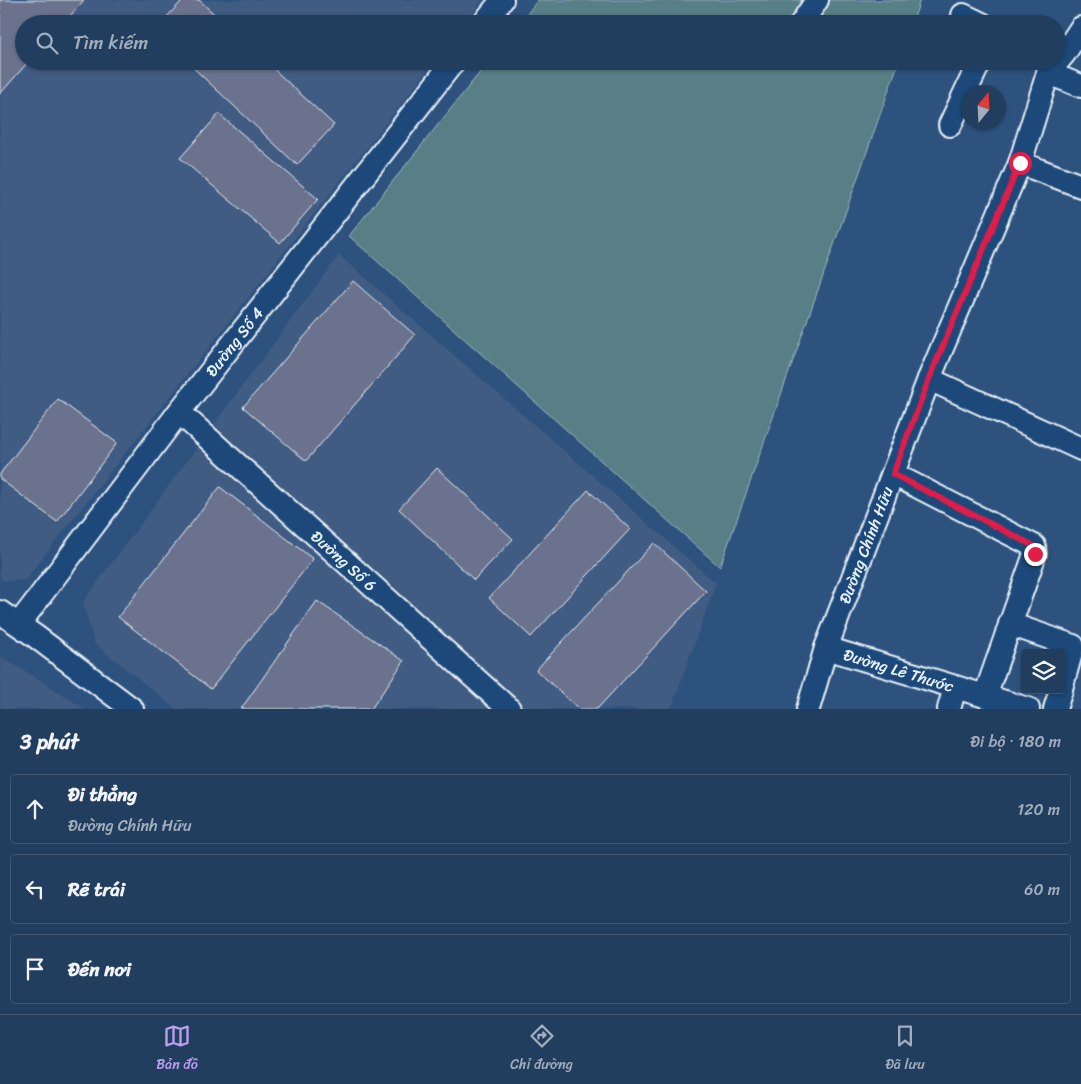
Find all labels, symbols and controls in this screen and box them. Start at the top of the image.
search box [15,15,1066,70]
text: Tìm kiếm [73,26,148,59]
icon: search [33,29,61,57]
north arrow [961,85,1006,130]
route start [1009,152,1032,175]
street label: Đường Số 4 [198,301,271,383]
street label: Đường Chính Hữu [830,482,902,608]
street label: Đường Số 6 [304,523,384,599]
route end [1024,543,1047,566]
street label: Đường Lê Thước [840,640,957,701]
map controls [1021,649,1066,694]
button: layers [1021,649,1066,694]
text: 3 phút [20,723,79,761]
text: Đi bộ · 180 m [970,727,1061,756]
text: Đi thẳng [68,778,137,811]
icon: ahead [21,795,49,823]
text: 120 m [1017,795,1060,824]
text: Đường Chính Hữu [68,811,192,840]
text: Rẽ trái [68,873,125,906]
icon: left [21,875,49,903]
text: 60 m [1024,875,1060,904]
text: Đến nơi [68,953,131,986]
icon: arrive [21,955,49,983]
tab: Bản đồ [156,1022,198,1077]
tab: Chỉ đường [510,1022,573,1077]
tab: Đã lưu [885,1022,925,1077]

